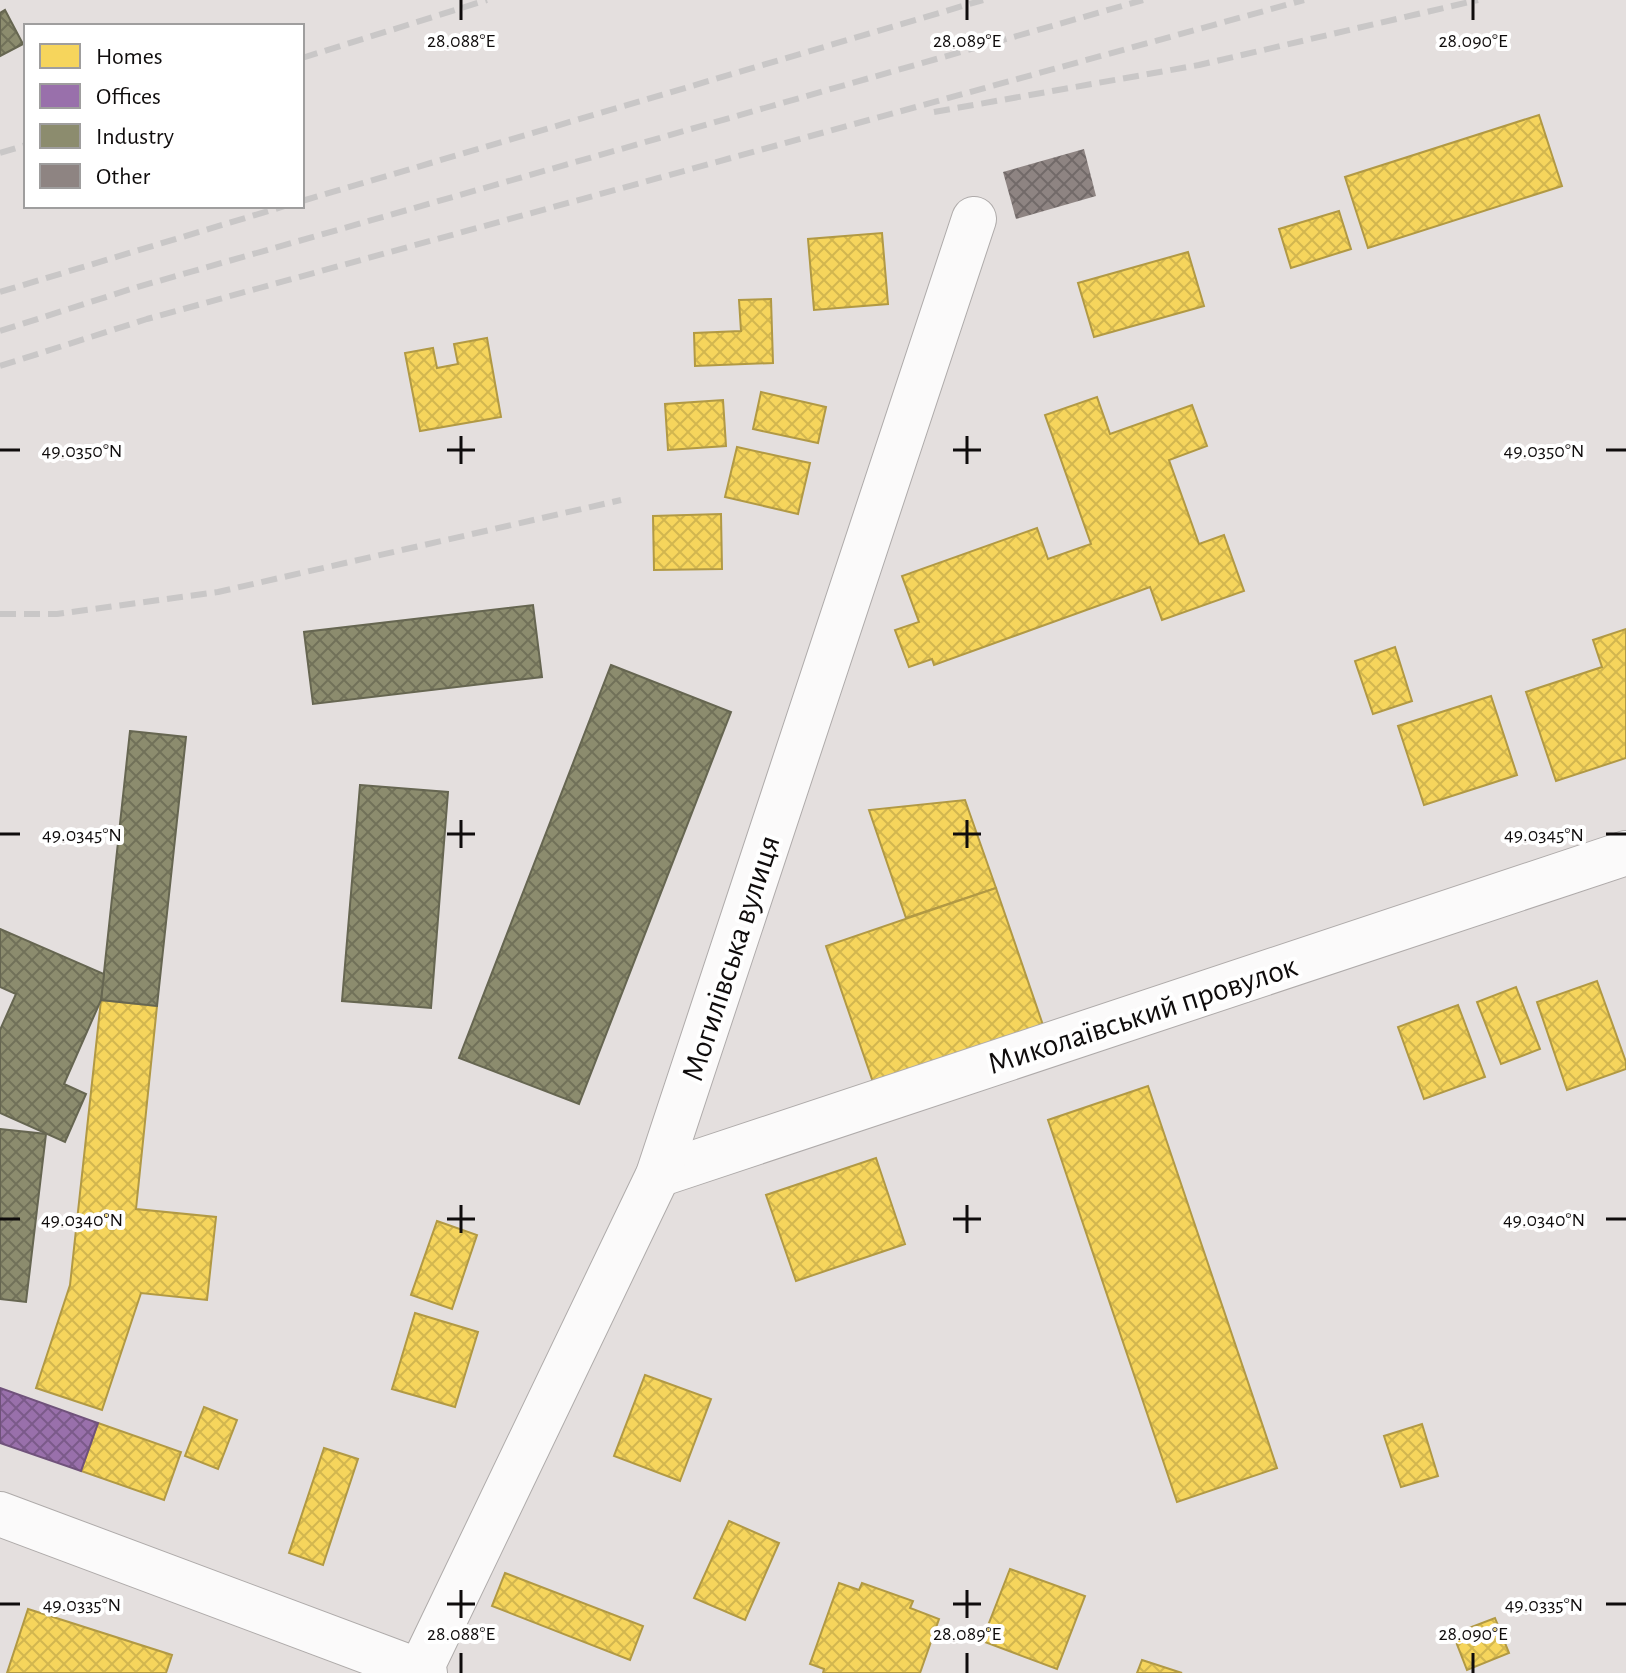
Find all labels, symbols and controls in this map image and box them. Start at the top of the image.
legend [24,24,304,208]
text: 28.088°E [427,31,495,51]
text: 28.089°E [933,31,1001,51]
text: 28.090°E [1438,31,1508,51]
text: Homes [96,45,163,69]
text: Offices [96,85,161,109]
text: Industry [96,125,174,149]
text: Other [96,165,150,189]
text: 49.0350°N [42,441,122,461]
text: 49.0350°N [1504,441,1584,461]
text: 49.0345°N [42,825,122,845]
text: 49.0345°N [1504,825,1584,845]
street label: Могилівська вулиця [676,831,786,1085]
street label: Миколаївський провулок [983,950,1301,1080]
text: 49.0340°N [41,1210,123,1230]
text: 49.0340°N [1503,1210,1585,1230]
text: 49.0335°N [43,1595,121,1615]
text: 49.0335°N [1505,1595,1583,1615]
text: 28.088°E [427,1624,495,1644]
text: 28.089°E [933,1624,1001,1644]
text: 28.090°E [1438,1624,1508,1644]

